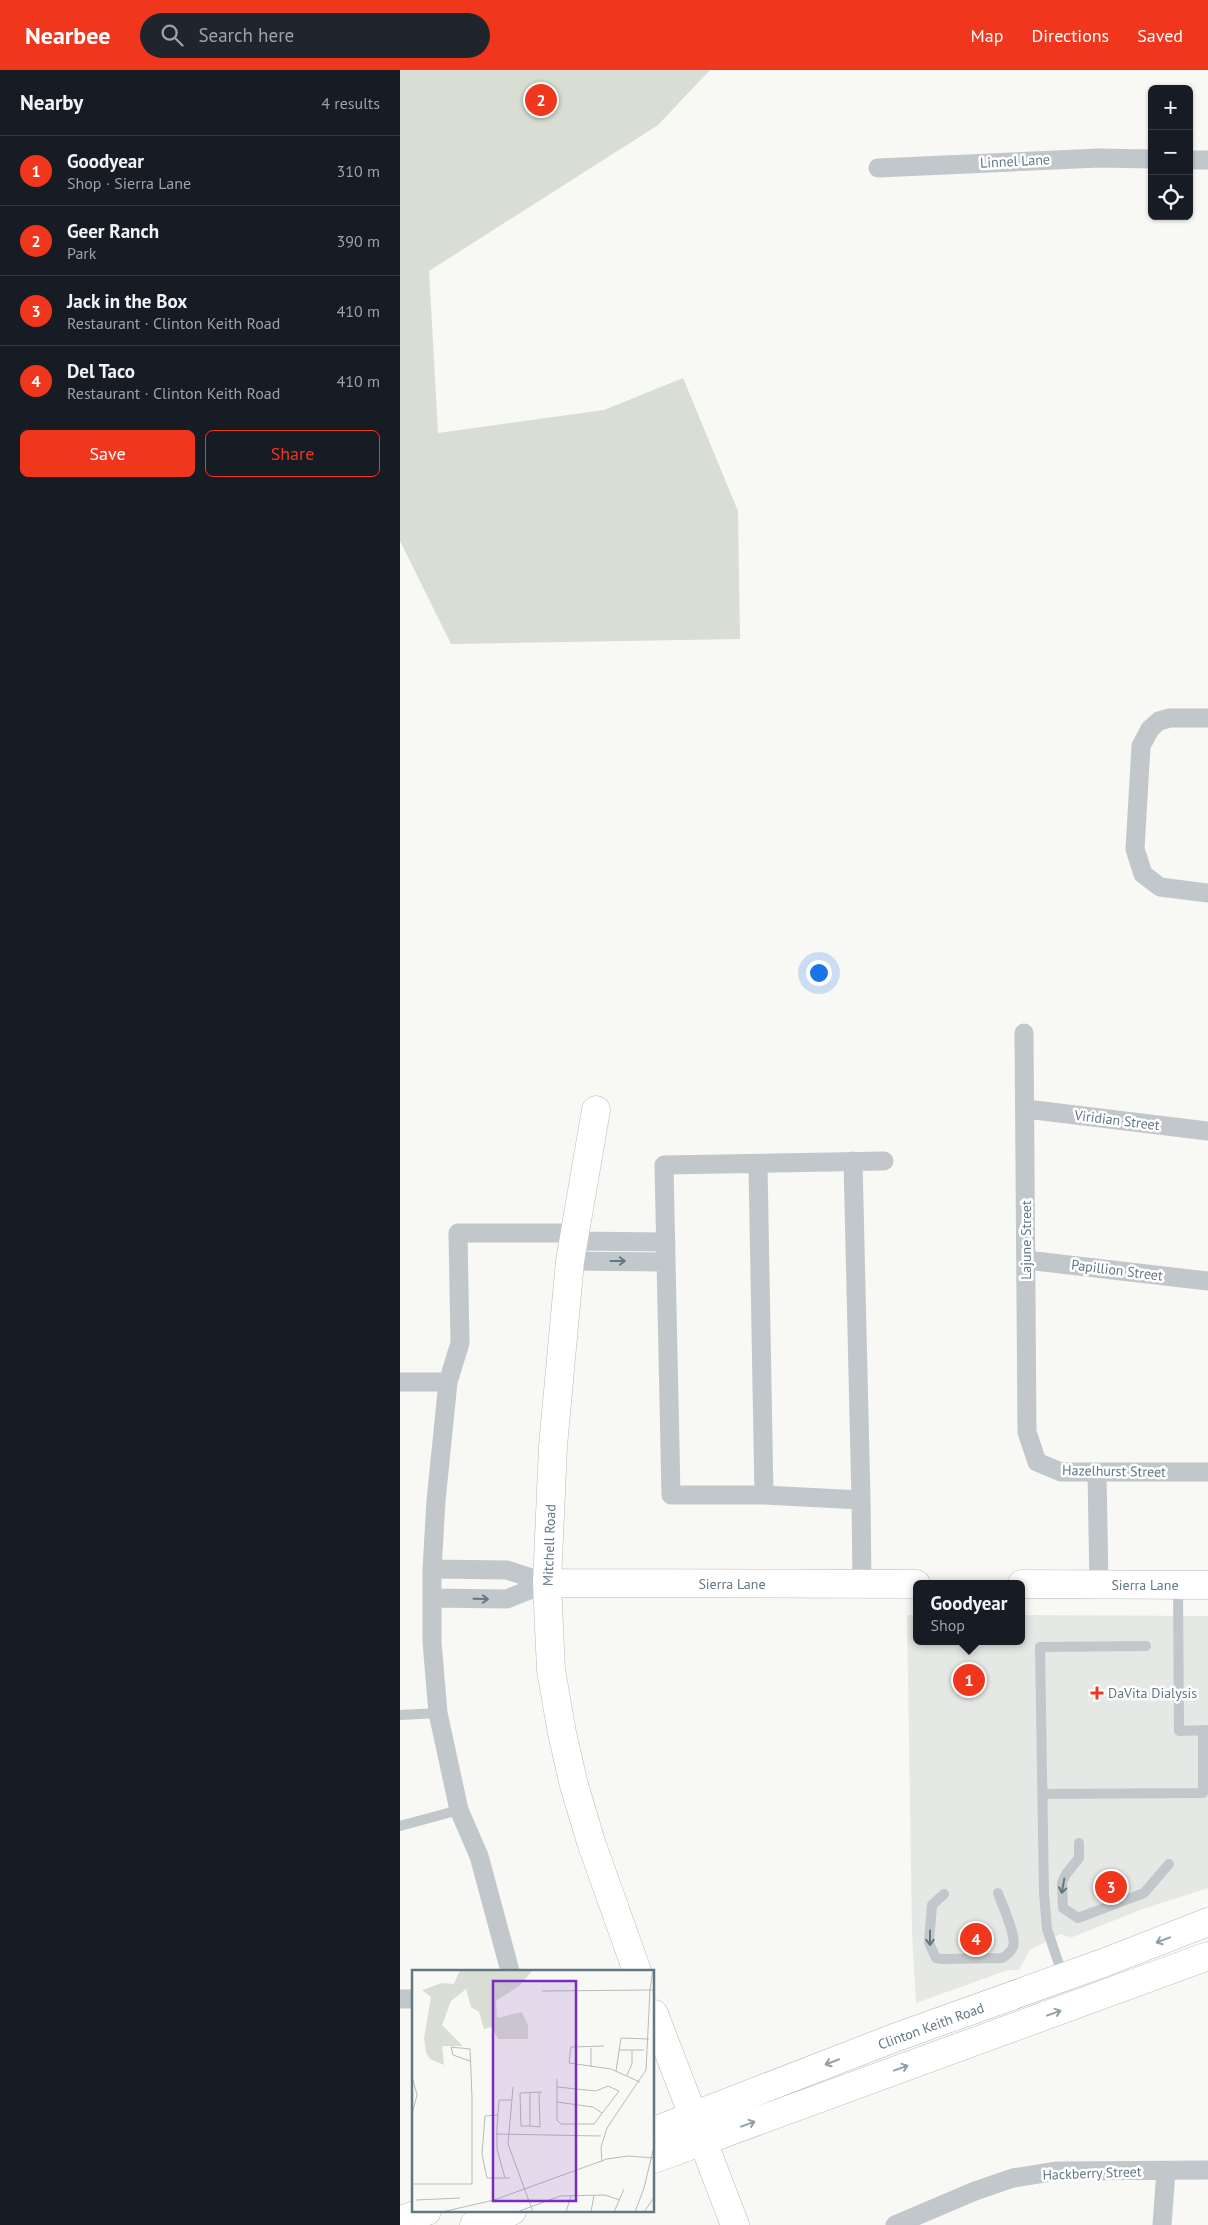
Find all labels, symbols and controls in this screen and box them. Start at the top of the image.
search box [140,13,490,58]
text: Nearbee [25,20,110,51]
icon: search [158,21,186,49]
text: Search here [198,23,294,47]
text: Map [971,24,1003,47]
text: Directions [1031,24,1109,47]
text: Saved [1137,24,1183,47]
pin: 2 [525,81,557,119]
map controls [1148,85,1193,220]
button: + [1148,85,1193,130]
text: Nearby [20,89,83,116]
text: 4 results [321,93,380,113]
button: − [1148,130,1193,175]
text: Goodyear [67,149,144,173]
street label: Linnel Lane [980,150,1050,172]
text: 1 [31,161,41,181]
text: 310 m [337,161,380,181]
text: Shop · Sierra Lane [67,173,191,193]
button: locate [1148,175,1193,220]
text: Geer Ranch [67,219,159,243]
text: 2 [31,231,41,251]
text: 390 m [337,231,380,251]
text: Park [67,243,96,263]
text: Jack in the Box [67,289,187,313]
text: 3 [31,301,41,321]
text: 410 m [337,301,380,321]
text: Restaurant · Clinton Keith Road [67,313,280,333]
text: Del Taco [67,359,135,383]
text: 4 [31,371,41,391]
text: 410 m [337,371,380,391]
text: Restaurant · Clinton Keith Road [67,383,280,403]
button: Save [20,430,195,477]
button: Share [205,430,380,477]
your location [806,960,832,986]
street label: Viridian Street [1072,1106,1161,1134]
street label: Lajune Street [1017,1200,1035,1280]
street label: Papillion Street [1070,1255,1164,1285]
one-way arrow [610,1256,626,1266]
street label: Hazelhurst Street [1062,1461,1166,1481]
street label: Mitchell Road [539,1504,559,1586]
street label: Sierra Lane [698,1575,766,1593]
street label: Sierra Lane [1111,1576,1179,1594]
popup [913,1580,1025,1645]
text: Goodyear [931,1591,1007,1615]
one-way arrow [472,1594,489,1604]
text: Shop [931,1615,965,1635]
pin: 1 [953,1661,985,1699]
place label: DaVita Dialysis [1108,1684,1197,1702]
marker: DaVita Dialysis [1090,1686,1104,1700]
pin: 3 [1095,1868,1127,1906]
one-way arrow [1058,1878,1068,1894]
pin: 4 [960,1920,992,1958]
one-way arrow [925,1929,935,1945]
one-way arrow [1155,1936,1170,1945]
inset map [412,1970,655,2212]
street label: Clinton Keith Road [876,1998,986,2054]
one-way arrow [1045,2008,1061,2017]
one-way arrow [825,2059,840,2068]
one-way arrow [893,2063,908,2072]
one-way arrow [740,2119,755,2128]
street label: Hackberry Street [1042,2162,1142,2184]

